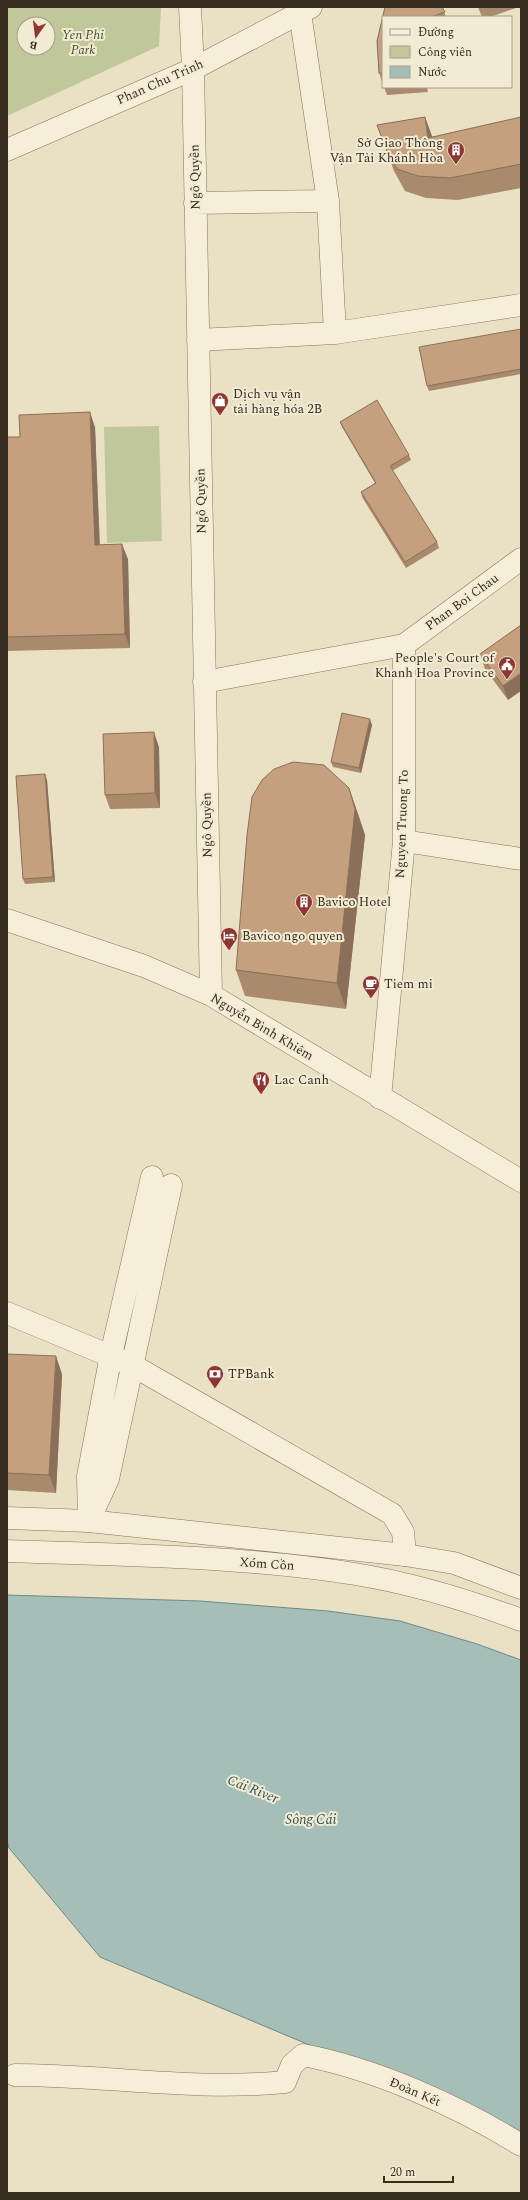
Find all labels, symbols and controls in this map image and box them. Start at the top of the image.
north arrow [16,16,56,56]
legend [382,16,512,88]
text: Đường [418,23,454,42]
park label: Yen Phi Park [62,25,104,60]
text: B [28,36,40,54]
text: Công viên [418,43,472,62]
street label: Phan Chu Trinh [113,54,207,110]
text: Nước [418,63,447,82]
place label: Sở Giao Thông Vận Tải Khánh Hòa [330,133,444,168]
building icon: Sở Giao Thông Vận Tải Khánh Hòa [446,140,466,165]
street label: Ngô Quyền [184,144,206,210]
place label: Dịch vụ vận tải hàng hóa 2B [233,384,322,419]
shop icon: Dịch vụ vận tải hàng hóa 2B [210,391,230,416]
street label: Ngô Quyền [190,468,212,534]
street label: Phan Boi Chau [421,568,503,636]
place label: People's Court of Khanh Hoa Province [375,648,496,683]
public building icon: People's Court of Khanh Hoa Province [497,655,517,680]
street label: Nguyen Truong To [390,769,414,879]
street label: Ngô Quyền [196,792,218,858]
building icon: Bavico Hotel [294,892,314,917]
place label: Bavico Hotel [317,892,391,912]
hotel icon: Bavico ngo quyen [219,926,239,951]
place label: Bavico ngo quyen [242,926,344,946]
cafe icon: Tiem mi [361,974,381,999]
place label: Tiem mi [384,974,433,994]
street label: Nguyễn Bình Khiêm [207,988,317,1066]
restaurant icon: Lac Canh [251,1070,271,1095]
place label: Lac Canh [274,1070,329,1090]
bank icon: TPBank [205,1364,225,1389]
place label: TPBank [228,1364,275,1384]
street label: Xóm Cồn [239,1552,295,1576]
water label: Cái River [224,1769,282,1809]
water label: Sông Cái [285,1809,337,1830]
street label: Đoàn Kết [386,2072,444,2112]
scale bar [384,2158,453,2184]
text: 20 m [390,2163,415,2182]

